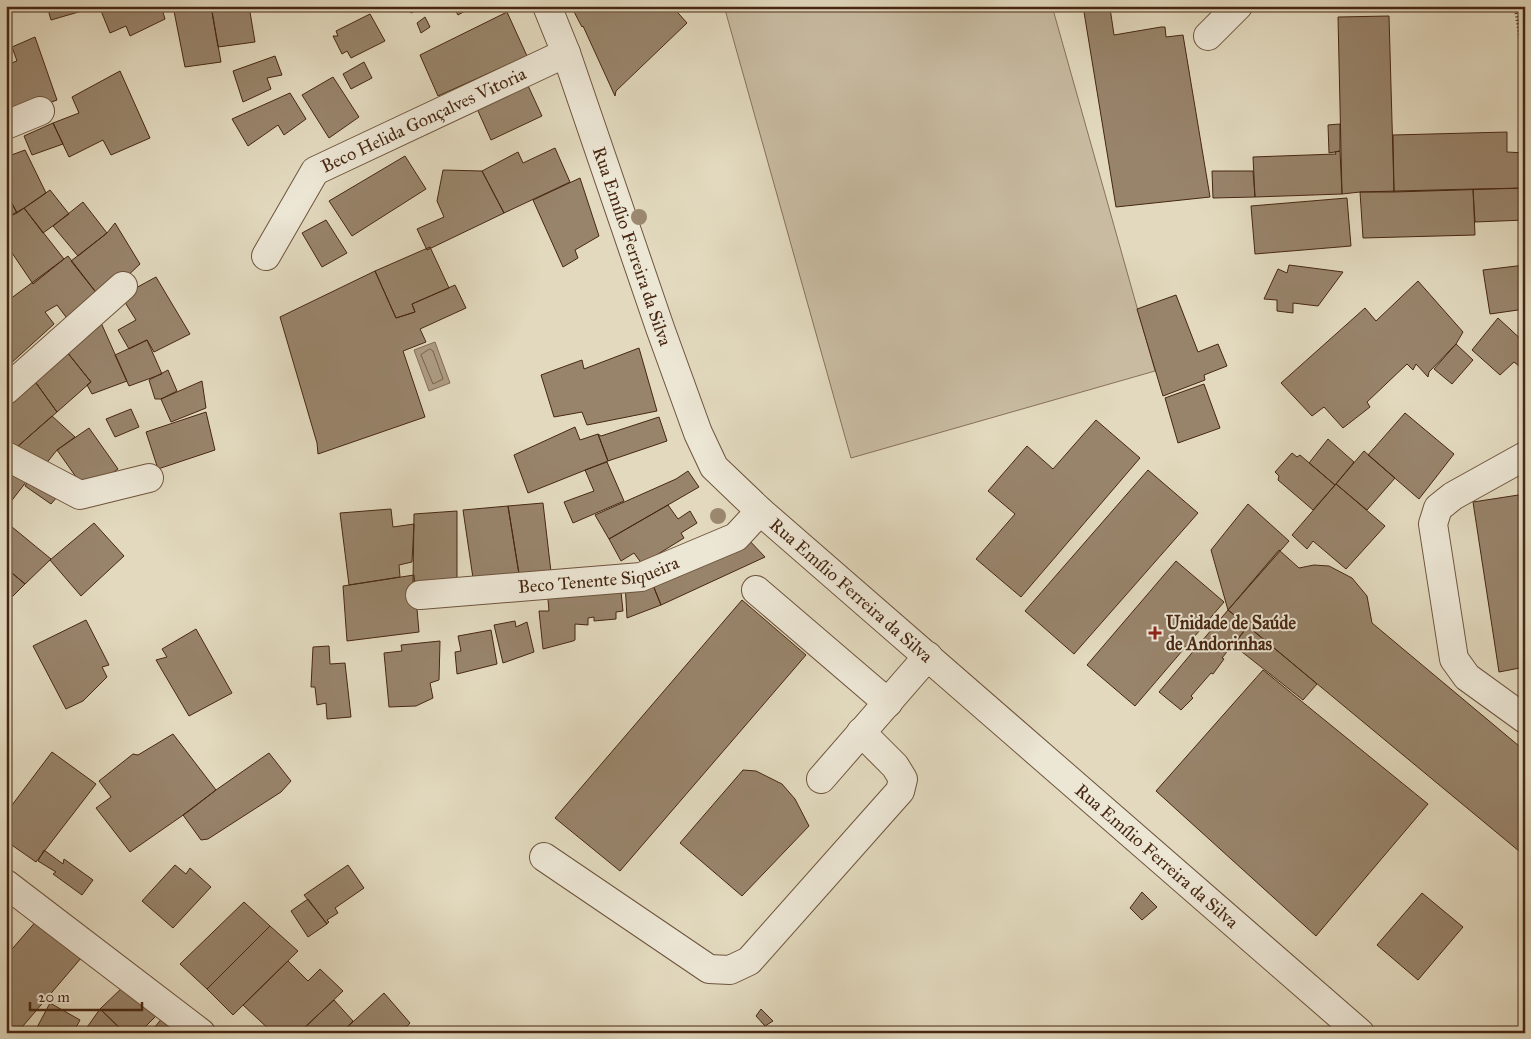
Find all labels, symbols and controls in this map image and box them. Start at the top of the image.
street label: Beco Helida Gonçalves Vitoria [317,62,530,178]
street label: Rua Emílio Ferreira da Silva [588,144,677,349]
street label: Rua Emílio Ferreira da Silva [765,513,938,667]
street label: Beco Tenente Siqueira [517,551,682,598]
place label: Unidade de Saúde de Andorinhas [1166,612,1296,655]
marker: Unidade de Saúde de Andorinhas [1148,626,1162,640]
street label: Rua Emílio Ferreira da Silva [1071,779,1243,933]
scale bar [30,979,142,1011]
text: 20 m [38,988,70,1006]

